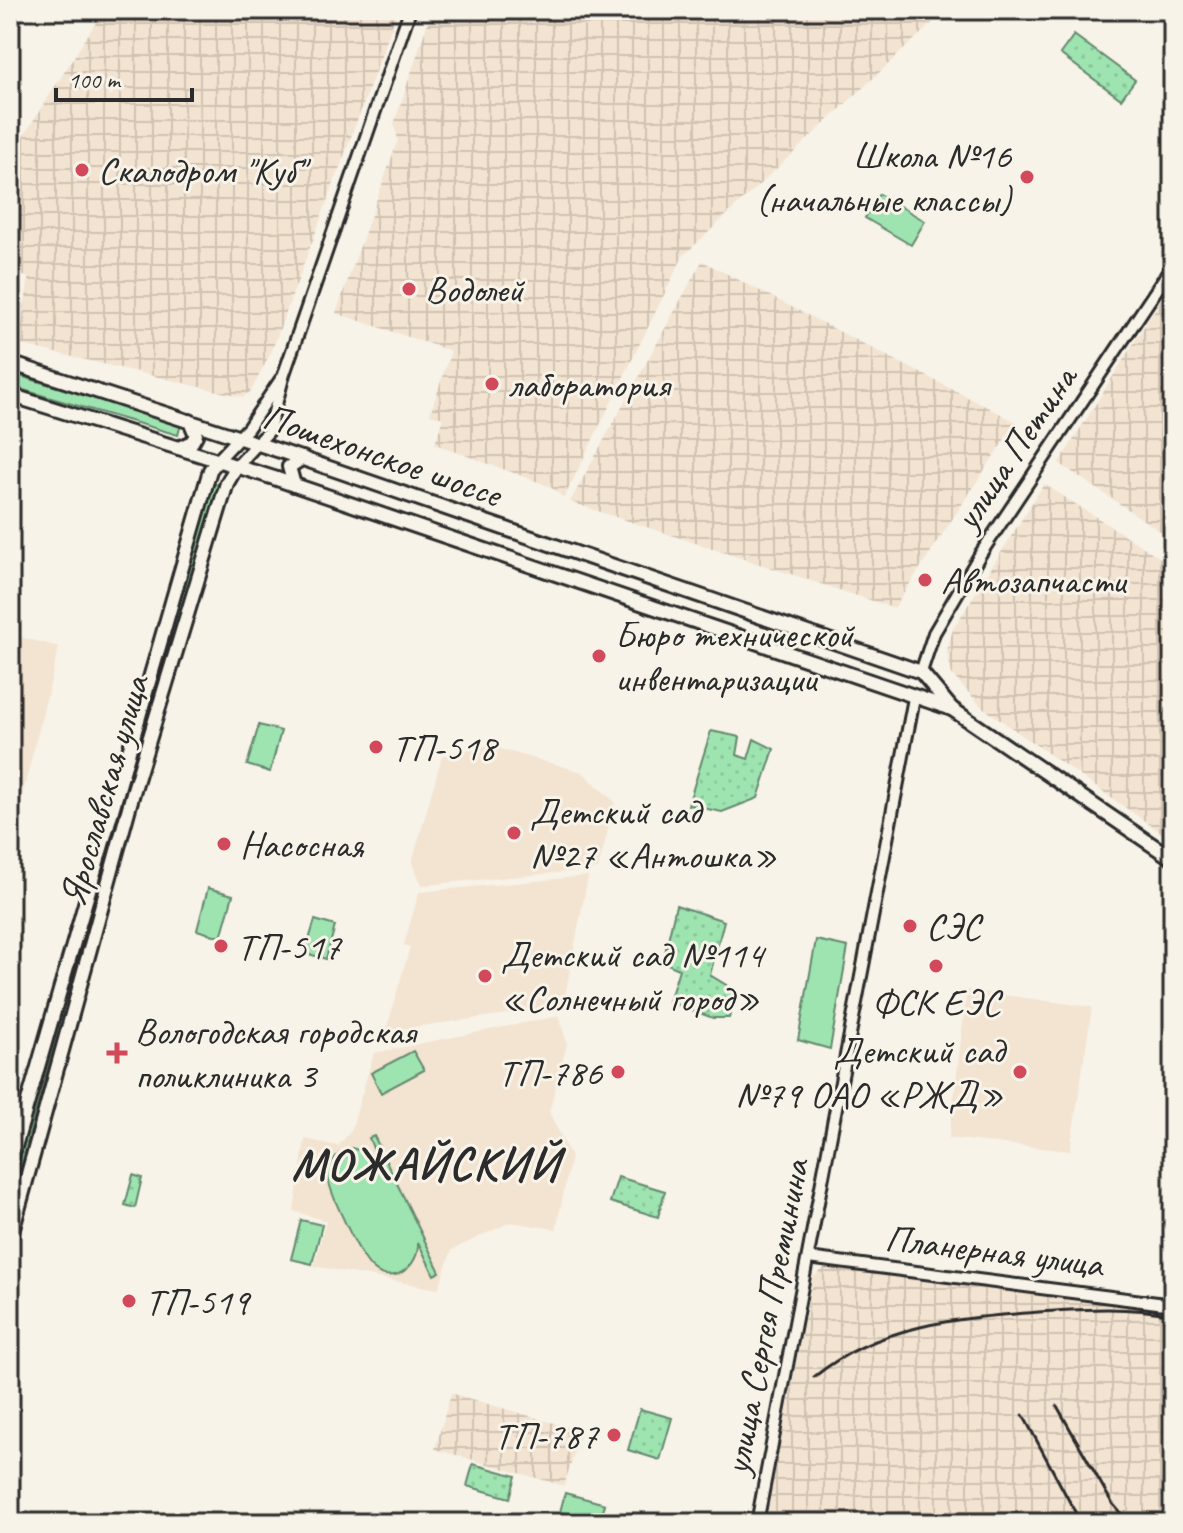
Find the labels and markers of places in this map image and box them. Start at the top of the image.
place label: Школа №16 (начальные классы) [756,132,1013,223]
place label: Скалодром "Куб" [98,147,311,194]
marker: Скалодром "Куб" [73,161,91,179]
marker: Школа №16 (начальные классы) [1018,168,1036,186]
place label: Водолей [425,266,526,313]
marker: Водолей [400,280,418,298]
place label: лаборатория [508,361,672,408]
marker: лаборатория [483,375,501,393]
place label: Автозапчасти [941,557,1128,604]
marker: Автозапчасти [916,571,934,589]
place label: Бюро технической инвентаризации [615,611,856,702]
marker: Бюро технической инвентаризации [590,647,608,665]
place label: ТП-518 [392,724,500,771]
marker: ТП-518 [367,738,385,756]
place label: Детский сад №27 «Антошка» [530,788,778,879]
place label: Насосная [240,821,365,868]
marker: Детский сад №27 «Антошка» [505,824,523,842]
marker: Насосная [215,835,233,853]
place label: СЭС [926,903,984,950]
marker: СЭС [901,917,919,935]
place label: ТП-517 [237,923,343,970]
place label: Детский сад №114 «Солнечный город» [501,931,767,1022]
marker: ТП-517 [212,937,230,955]
marker: ФСК ЕЭС [927,957,945,975]
marker: Детский сад №114 «Солнечный город» [476,967,494,985]
place label: ФСК ЕЭС [872,979,1004,1026]
place label: Вологодская городская поликлиника 3 [135,1008,418,1099]
place label: Детский сад №79 ОАО «РЖД» [735,1027,1008,1118]
marker: Вологодская городская поликлиника 3 [106,1042,128,1064]
place label: ТП-786 [498,1049,604,1096]
marker: ТП-786 [609,1063,627,1081]
marker: Детский сад №79 ОАО «РЖД» [1011,1063,1029,1081]
place label: ТП-519 [145,1278,252,1325]
marker: ТП-519 [120,1292,138,1310]
place label: ТП-787 [494,1412,600,1459]
marker: ТП-787 [605,1426,623,1444]

